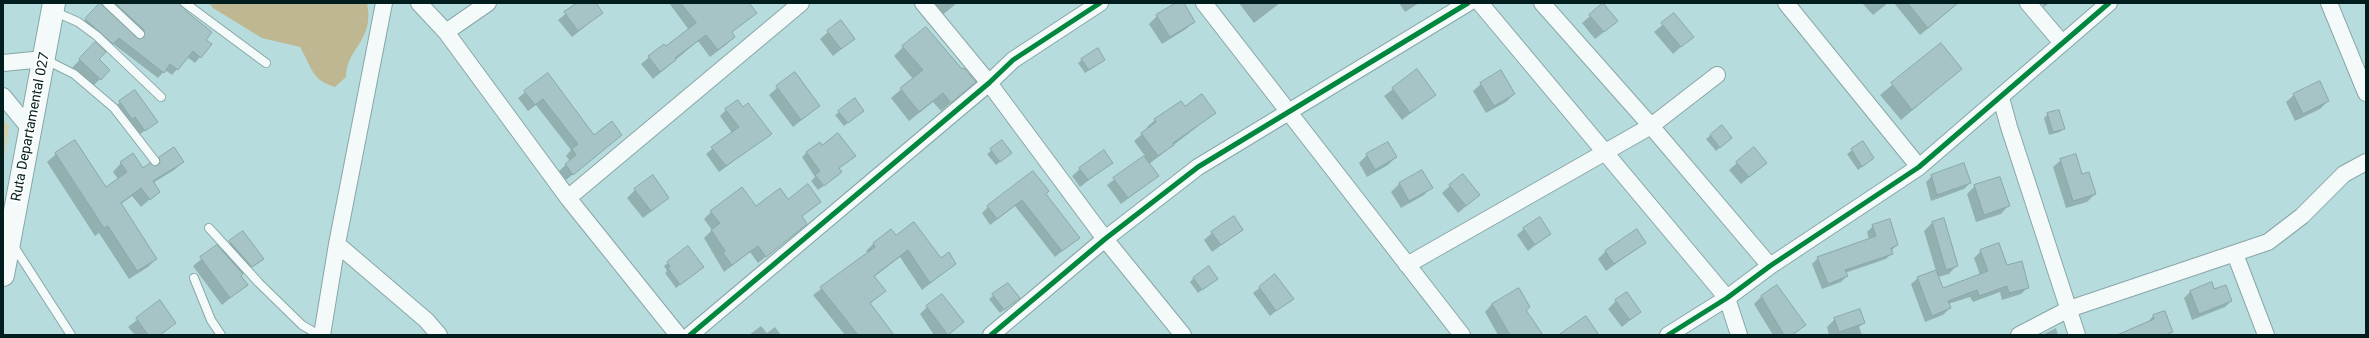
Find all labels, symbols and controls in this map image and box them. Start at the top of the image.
street label: Ruta Departamental 027 [8,51,54,203]

